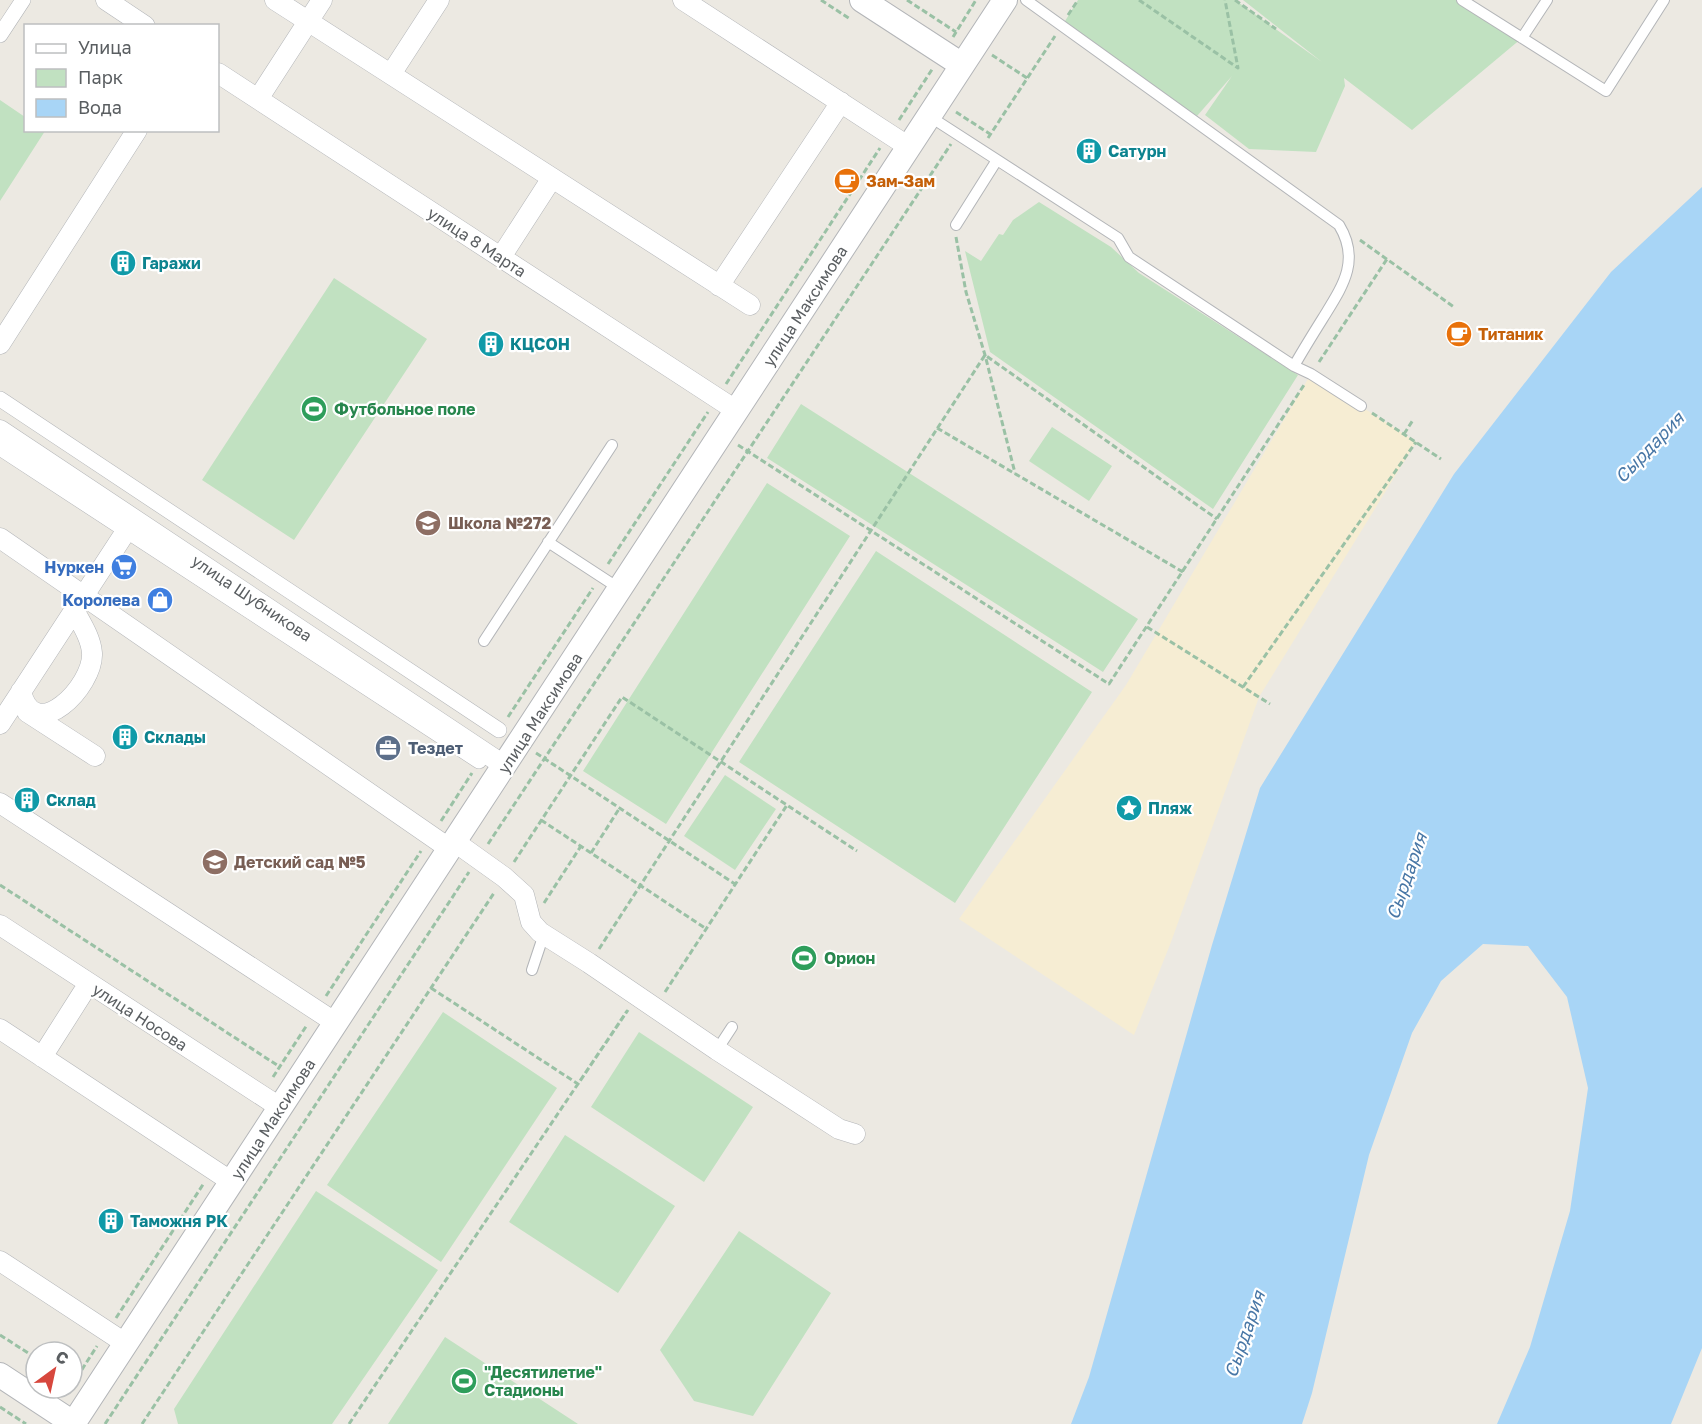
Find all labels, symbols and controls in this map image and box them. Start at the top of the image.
legend [24,24,219,132]
text: Улица [78,36,132,58]
text: Парк [78,66,123,88]
text: Вода [78,96,122,118]
building icon: Сатурн [1074,136,1104,166]
place label: Сатурн [1108,141,1166,161]
cafe icon: Зам-Зам [832,166,862,196]
place label: Зам-Зам [866,171,935,191]
street label: улица 8 Марта [424,203,530,281]
street label: улица Максимова [758,242,852,370]
building icon: Гаражи [108,248,138,278]
place label: Гаражи [142,253,201,273]
cafe icon: Титаник [1444,319,1474,349]
place label: Титаник [1478,324,1544,344]
building icon: КЦСОН [476,329,506,359]
place label: КЦСОН [510,334,570,354]
sports icon: Футбольное поле [299,394,329,424]
place label: Футбольное поле [334,399,475,419]
water label: Сырдария [1610,406,1689,487]
school or university icon: Школа №272 [413,508,443,538]
place label: Школа №272 [448,513,551,533]
street label: улица Шубникова [188,550,316,646]
supermarket icon: Нуркен [109,552,139,582]
place label: Нуркен [44,557,104,577]
shop icon: Королева [145,585,175,615]
place label: Королева [62,590,140,610]
street label: улица Максимова [493,649,587,777]
building icon: Склады [110,722,140,752]
place label: Склады [144,727,206,747]
office icon: Тездет [373,733,403,763]
place label: Тездет [408,738,463,758]
building icon: Склад [12,785,42,815]
place label: Склад [46,790,96,810]
place icon: Пляж [1114,793,1144,823]
place label: Пляж [1148,798,1192,818]
water label: Сырдария [1381,828,1432,922]
school or university icon: Детский сад №5 [200,847,230,877]
place label: Детский сад №5 [234,852,366,872]
sports icon: Орион [789,943,819,973]
place label: Орион [824,948,875,968]
street label: улица Носова [89,979,191,1055]
street label: улица Максимова [226,1055,320,1183]
building icon: Таможня РК [96,1206,126,1236]
place label: Таможня РК [130,1211,228,1231]
water label: Сырдария [1219,1286,1270,1380]
north arrow [24,1340,84,1400]
text: С [52,1346,72,1369]
place label: "Десятилетие" Стадионы [484,1362,602,1400]
sports icon: "Десятилетие" Стадионы [449,1366,479,1396]

